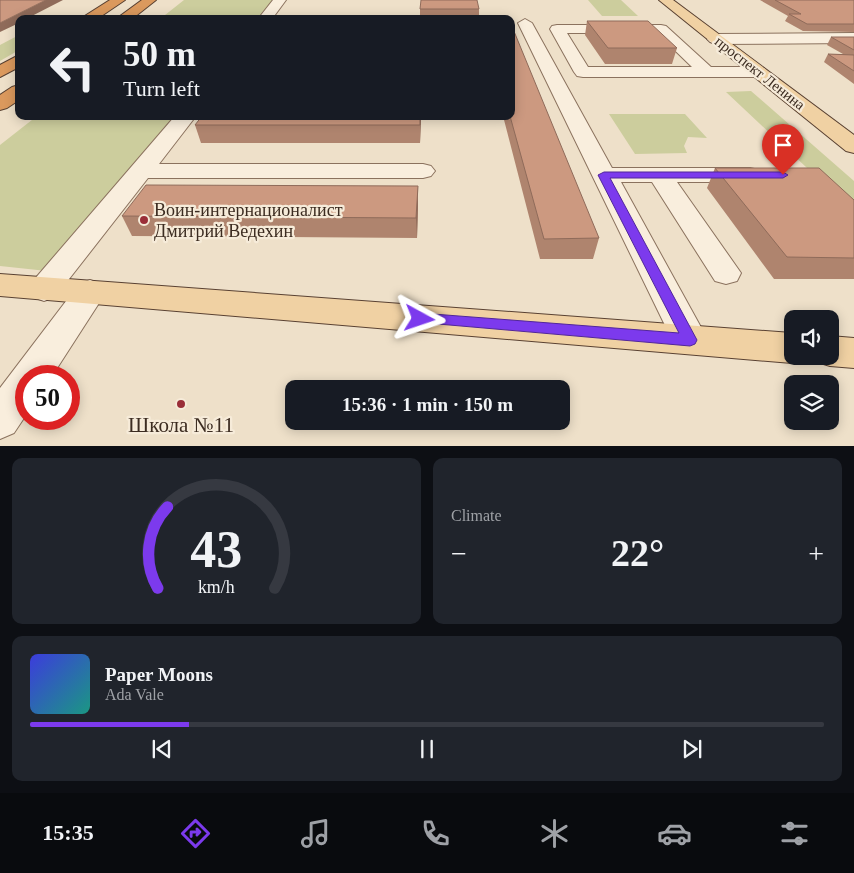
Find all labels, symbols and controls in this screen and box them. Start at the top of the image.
street label: проспект Ленина [712,33,808,113]
icon: left [40,35,105,100]
text: 50 m [123,35,196,74]
text: Turn left [123,76,200,101]
pin [762,124,804,175]
icon: arrive [769,131,797,159]
place label: Воин-интернационалист Дмитрий Ведехин [154,200,343,241]
marker: Воин-интернационалист Дмитрий Ведехин [138,214,150,226]
position arrow [393,292,445,344]
map controls [784,310,839,430]
button: sound [784,310,839,365]
speed limit sign: 50 [15,365,80,430]
button: layers [784,375,839,430]
text: 15:36 · 1 min · 150 m [342,394,513,415]
marker: Школа №11 [175,398,187,410]
place label: Школа №11 [128,413,234,437]
text: Climate [451,507,502,524]
text: 43 [191,521,243,578]
text: 22° [611,532,664,574]
text: − [451,538,467,569]
text: + [808,538,824,569]
text: km/h [198,577,235,597]
text: Paper Moons [105,664,213,685]
text: Ada Vale [105,686,164,703]
icon: previous [148,735,176,763]
icon: pause [413,735,441,763]
icon: next [678,735,706,763]
icon: directions [178,816,213,851]
icon: music [298,816,333,851]
icon: phone [418,816,453,851]
icon: climate [537,816,572,851]
icon: car [657,816,692,851]
icon: filters [777,816,812,851]
text: 15:35 [42,820,94,845]

